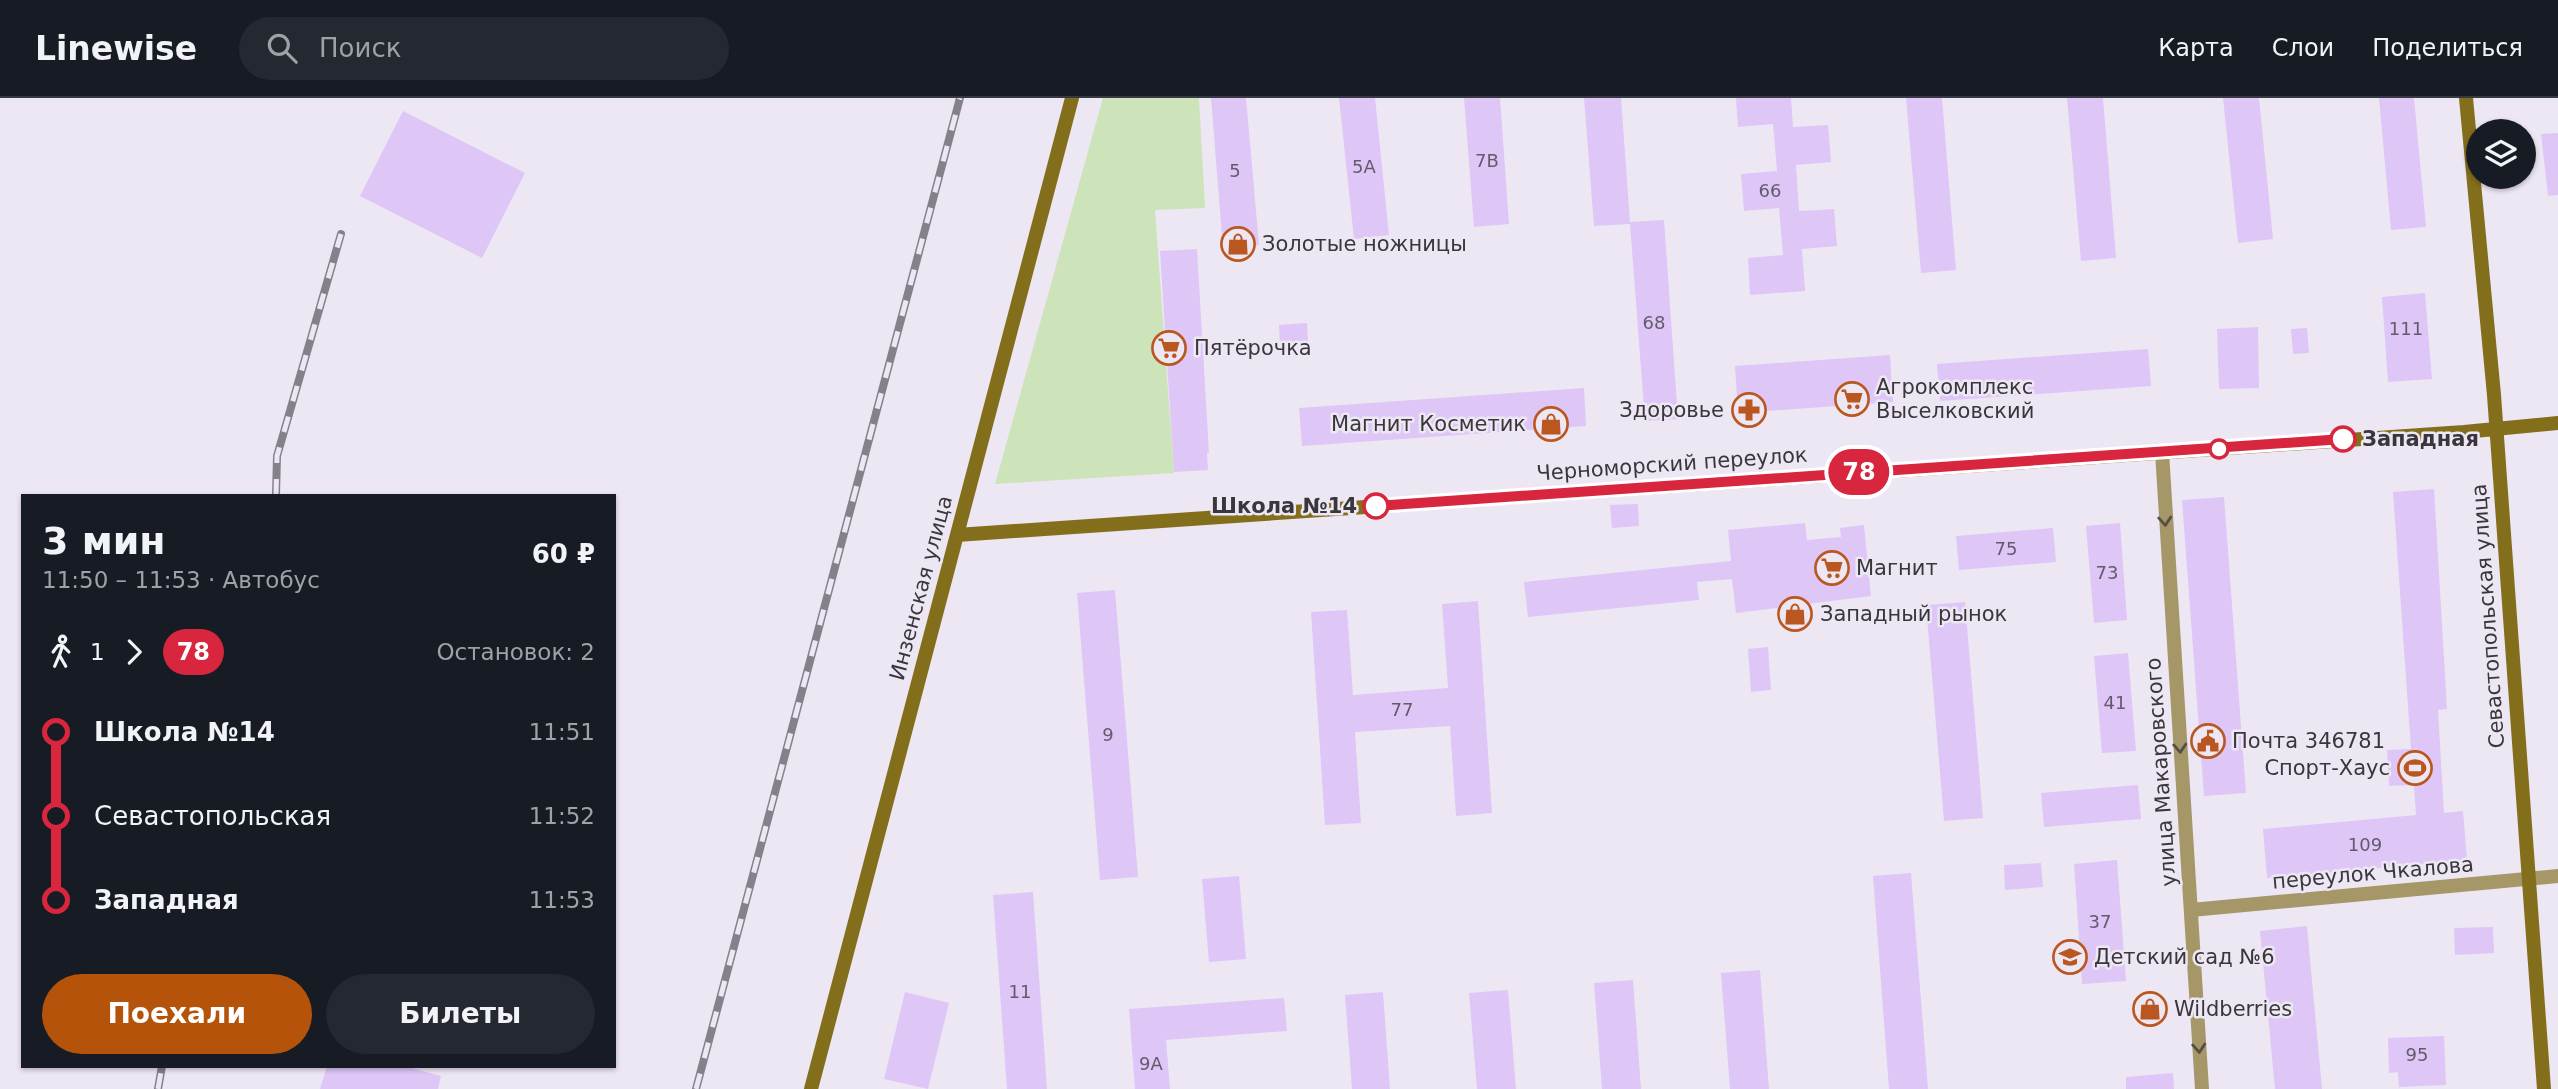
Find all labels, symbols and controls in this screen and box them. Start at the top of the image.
search box [239,17,729,80]
text: Linewise [35,29,197,68]
icon: search [263,29,301,67]
text: Поиск [319,33,401,63]
text: Карта [2158,34,2234,62]
text: Слои [2272,34,2334,62]
text: Поделиться [2372,34,2523,62]
map controls [2466,119,2536,189]
button: layers [2466,119,2536,189]
house number: 7В [1475,150,1499,171]
house number: 5А [1352,156,1377,177]
house number: 5 [1229,160,1241,181]
house number: 66 [1759,180,1781,201]
shop icon: Золотые ножницы [1219,225,1257,263]
place label: Золотые ножницы [1262,232,1467,256]
house number: 68 [1643,312,1665,333]
house number: 111 [2389,318,2423,339]
supermarket icon: Пятёрочка [1150,329,1188,367]
place label: Пятёрочка [1194,336,1312,360]
place label: Агрокомплекс Выселковский [1876,375,2034,423]
supermarket icon: Агрокомплекс Выселковский [1833,380,1871,418]
pharmacy icon: Здоровье [1730,391,1768,429]
place label: Здоровье [1619,398,1724,422]
shop icon: Магнит Косметик [1532,405,1570,443]
place label: Магнит Косметик [1331,412,1526,436]
marker: Западная [2330,426,2356,452]
place label: Западная [2362,427,2479,451]
unlabelled marker [2209,439,2229,459]
street label: Черноморский переулок [1536,443,1808,485]
line badge: 78 [1828,449,1890,495]
text: 78 [1842,458,1876,486]
street label: Севастопольская улица [2467,483,2509,749]
street label: Инзенская улица [885,493,957,683]
marker: Школа №14 [1363,493,1389,519]
place label: Школа №14 [1211,494,1357,518]
one-way arrow [2158,515,2173,526]
text: 3 мин [42,519,166,563]
house number: 75 [1995,538,2017,559]
text: 60 ₽ [532,539,595,569]
supermarket icon: Магнит [1813,549,1851,587]
place label: Магнит [1856,556,1938,580]
house number: 73 [2096,562,2118,583]
text: 11:50 – 11:53 · Автобус [42,567,320,593]
shop icon: Западный рынок [1776,595,1814,633]
place label: Западный рынок [1820,602,2007,626]
icon: walk [42,633,80,671]
icon: forward [115,633,153,671]
text: 78 [177,638,210,666]
text: 1 [90,639,105,665]
text: Остановок: 2 [436,639,595,665]
street label: улица Макаровского [2141,657,2181,887]
house number: 41 [2104,692,2126,713]
house number: 77 [1391,699,1413,720]
text: Школа №14 [94,717,275,747]
text: 11:51 [529,719,595,745]
public building icon: Почта 346781 [2189,722,2227,760]
house number: 9 [1102,724,1114,745]
place label: Почта 346781 [2232,729,2385,753]
one-way arrow [2172,742,2187,753]
sports icon: Спорт-Хаус [2396,749,2434,787]
place label: Спорт-Хаус [2264,756,2390,780]
text: Севастопольская [94,801,331,831]
text: 11:52 [529,803,595,829]
house number: 109 [2348,834,2382,855]
street label: переулок Чкалова [2271,852,2475,894]
text: Западная [94,885,239,915]
text: 11:53 [529,887,595,913]
house number: 37 [2089,911,2111,932]
school or university icon: Детский сад №6 [2051,938,2089,976]
place label: Детский сад №6 [2094,945,2275,969]
button: Поехали [42,974,312,1054]
button: Билеты [326,974,595,1054]
house number: 11 [1009,981,1031,1002]
shop icon: Wildberries [2131,990,2169,1028]
place label: Wildberries [2174,997,2292,1021]
one-way arrow [2192,1043,2207,1054]
house number: 95 [2406,1044,2428,1065]
house number: 9А [1139,1053,1164,1074]

